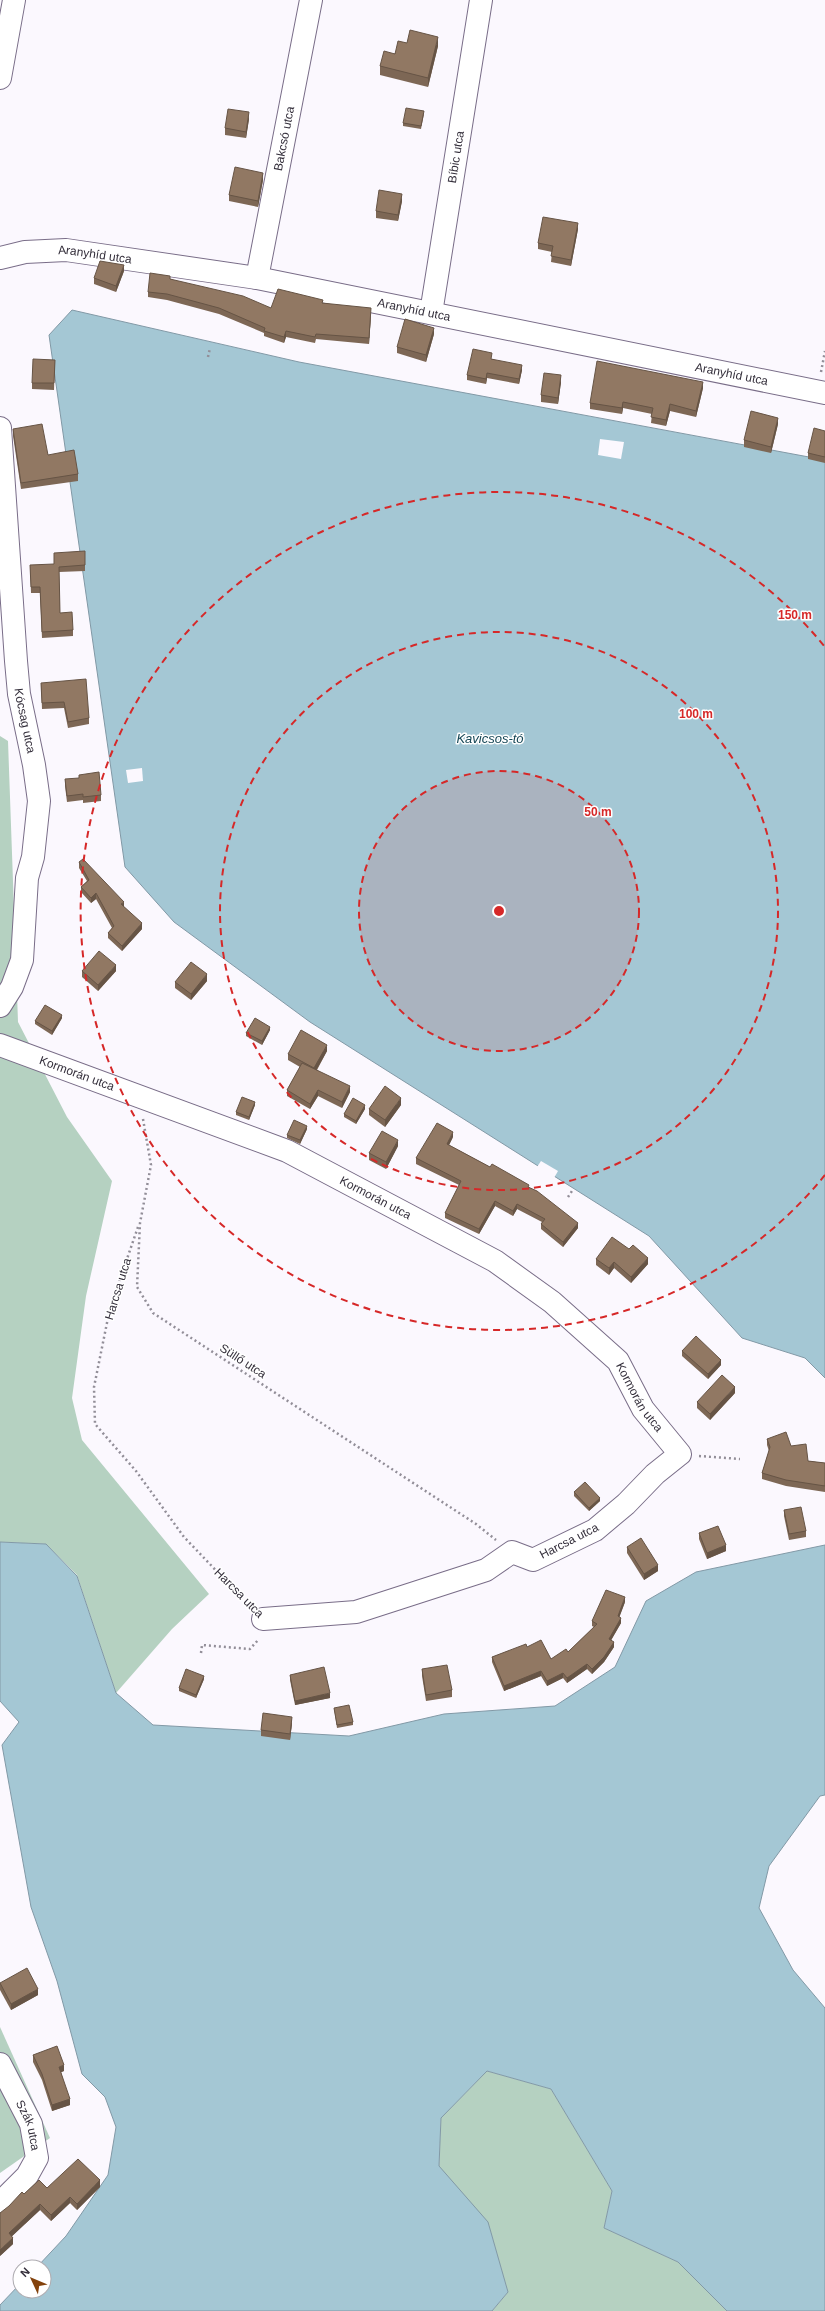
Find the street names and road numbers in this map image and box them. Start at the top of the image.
street label: Bakcsó utca [271,105,297,172]
street label: Bíbic utca [445,130,467,184]
street label: Aranyhíd utca [58,243,133,267]
street label: Aranyhíd utca [376,296,452,324]
street label: Aranyhíd utca [694,360,770,388]
street label: Kócsag utca [12,688,38,755]
street label: Kormorán utca [38,1053,117,1094]
street label: Kormorán utca [337,1173,414,1223]
street label: Harcsa utca [102,1256,134,1322]
street label: Süllő utca [217,1341,269,1381]
street label: Kormorán utca [613,1360,666,1435]
street label: Harcsa utca [537,1520,601,1562]
street label: Harcsa utca [211,1565,267,1621]
street label: Szák utca [13,2098,43,2152]

